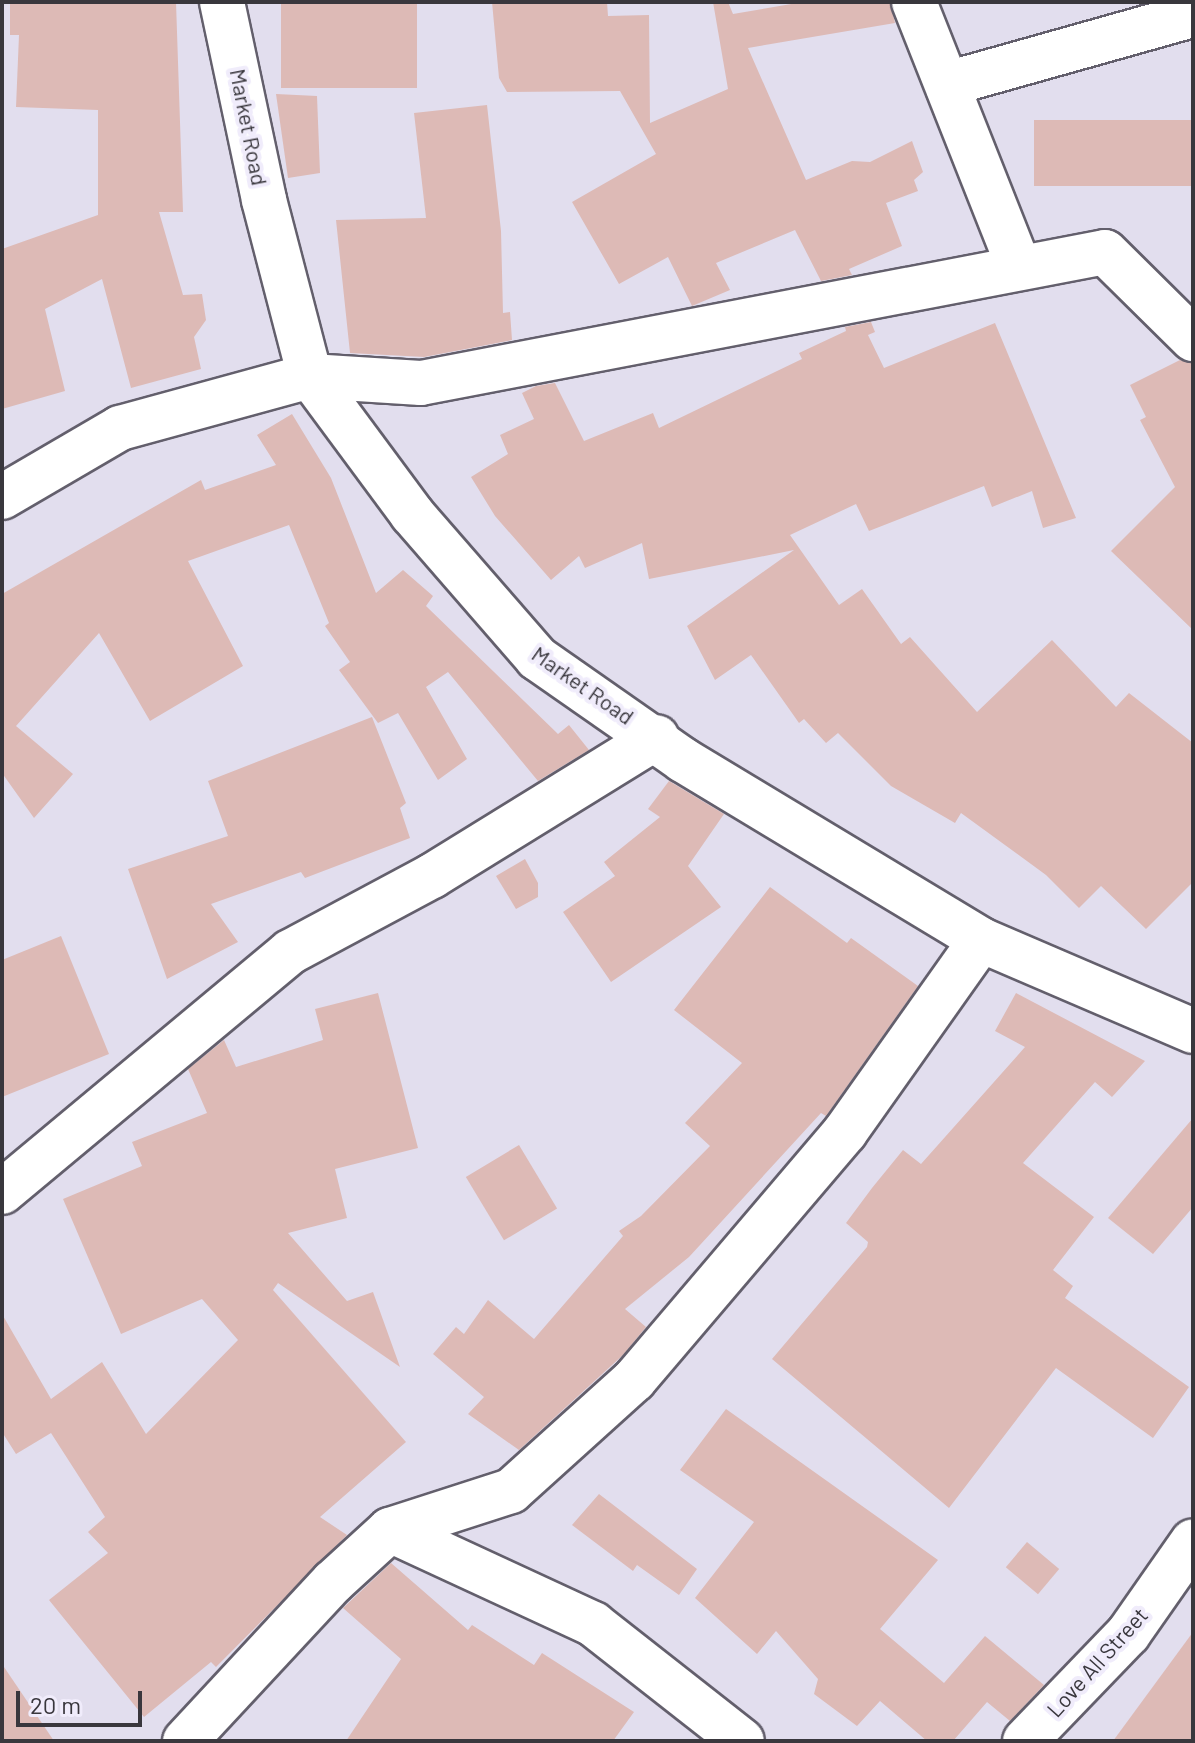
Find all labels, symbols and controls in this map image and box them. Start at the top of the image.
street label: Market Road [225,66,273,188]
street label: Market Road [527,640,639,730]
street label: Love All Street [1041,1602,1153,1722]
scale bar [20,1675,146,1725]
text: 20 m [30,1690,81,1719]

